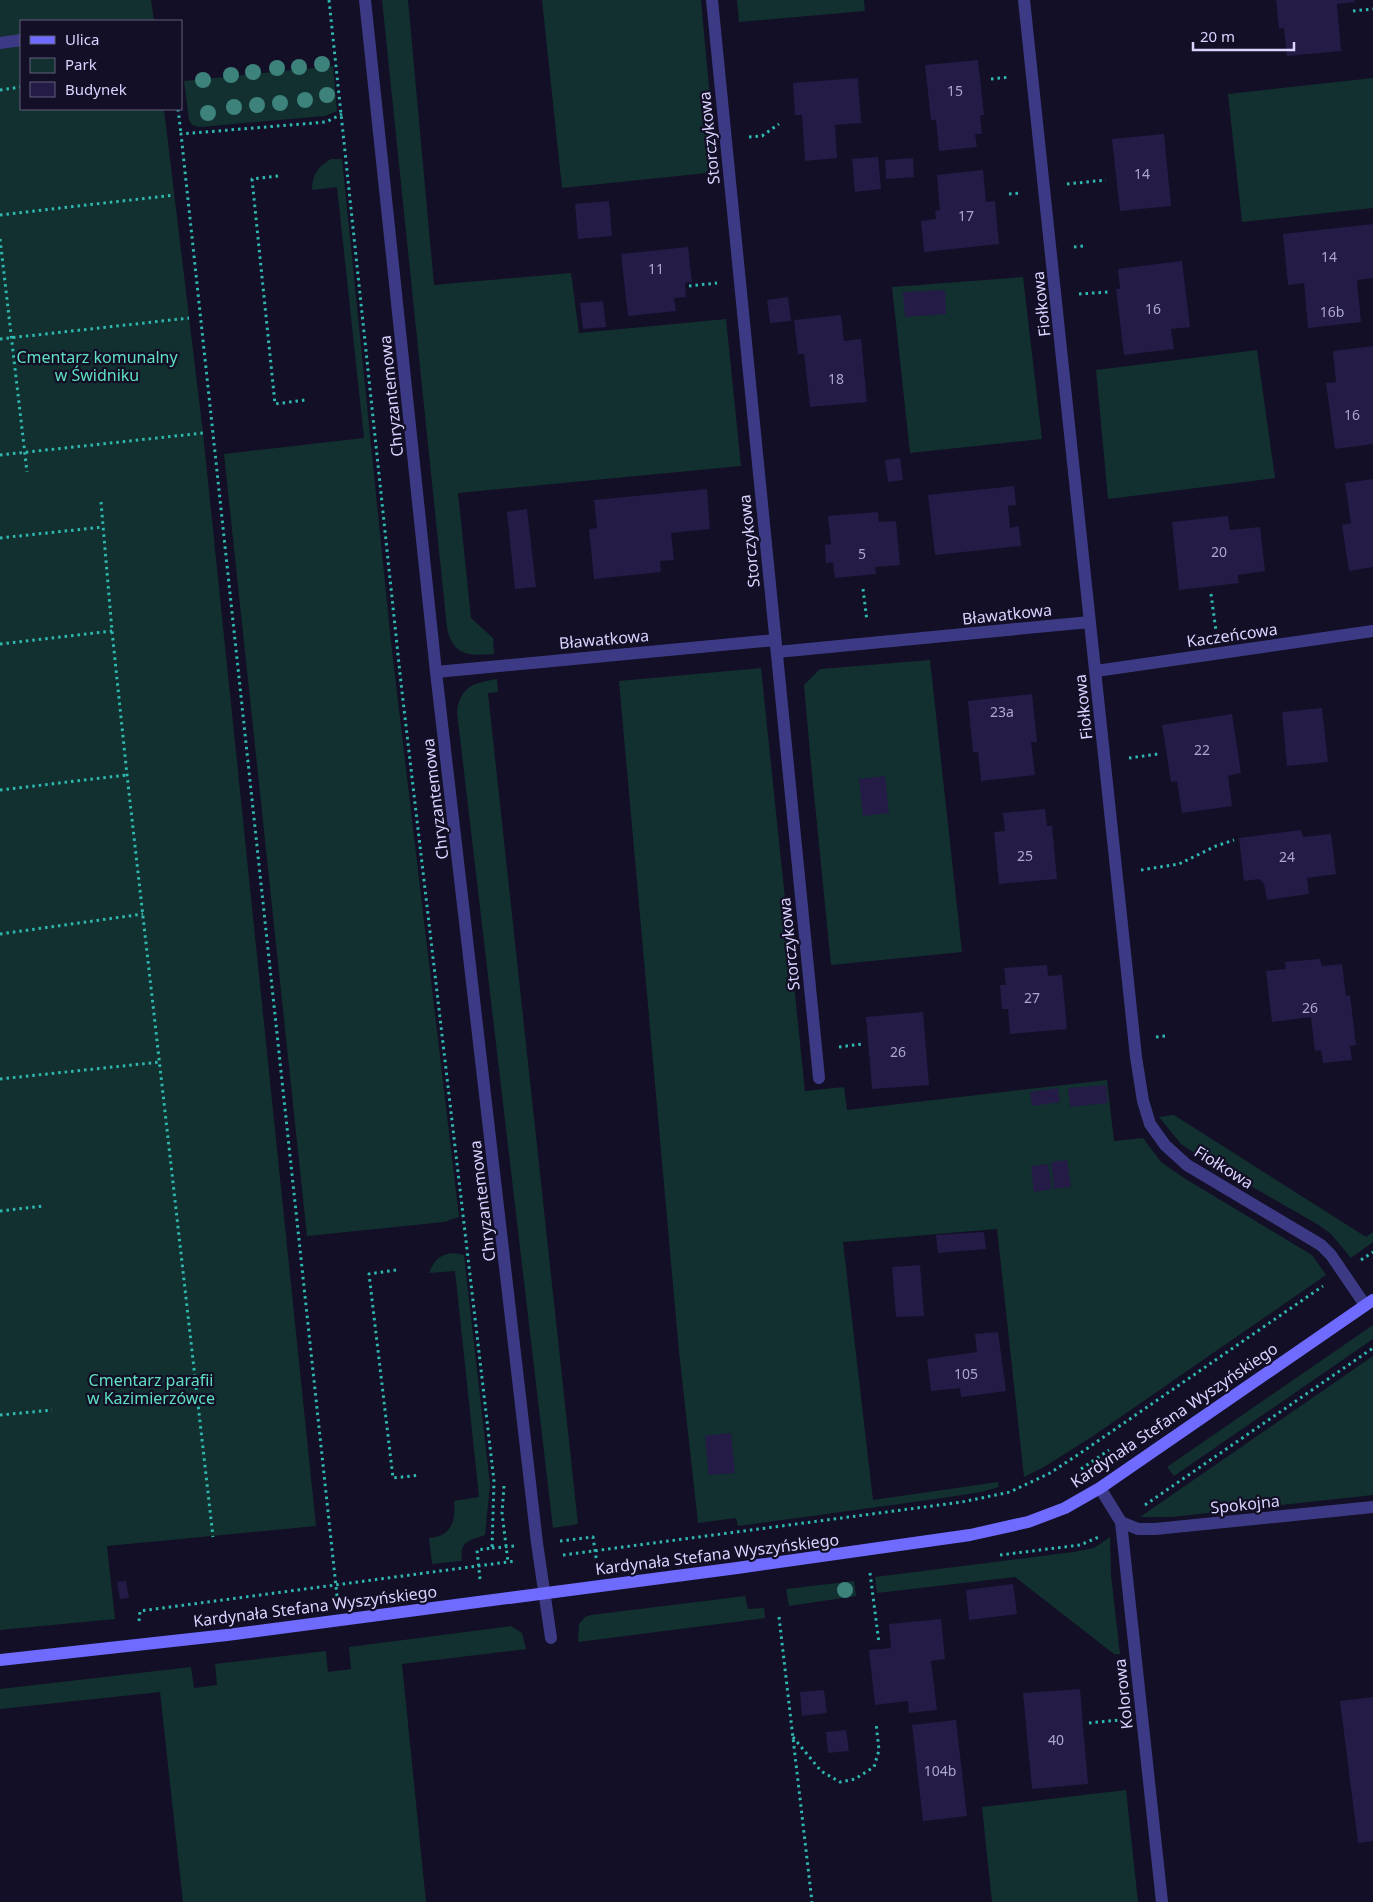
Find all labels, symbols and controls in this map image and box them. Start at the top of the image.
legend [20,20,182,110]
scale bar [1193,20,1294,52]
text: 20 m [1200,26,1235,46]
text: Ulica [65,29,99,49]
text: Park [65,54,97,74]
text: Budynek [65,79,127,99]
house number: 15 [947,81,963,100]
street label: Storczykowa [693,90,725,186]
house number: 14 [1134,164,1150,183]
house number: 17 [958,206,974,225]
house number: 14 [1321,247,1337,266]
house number: 11 [648,259,664,278]
street label: Fiołkowa [1027,270,1055,338]
house number: 16 [1145,299,1161,318]
house number: 16b [1320,302,1344,321]
street label: Chryzantemowa [374,334,408,458]
park label: Cmentarz komunalny w Świdniku [16,346,178,386]
house number: 18 [828,369,844,388]
house number: 16 [1344,405,1360,424]
street label: Storczykowa [733,493,765,589]
house number: 20 [1211,542,1227,561]
house number: 5 [858,544,866,563]
street label: Bławatkowa [961,598,1053,630]
street label: Kaczeńcowa [1185,618,1279,652]
street label: Bławatkowa [558,624,650,654]
street label: Fiołkowa [1069,673,1097,741]
house number: 23a [990,702,1014,721]
street label: Chryzantemowa [417,737,453,861]
house number: 22 [1194,740,1210,759]
house number: 25 [1017,846,1033,865]
house number: 24 [1279,847,1295,866]
street label: Storczykowa [773,896,805,992]
house number: 27 [1024,988,1040,1007]
house number: 26 [1302,998,1318,1017]
house number: 26 [890,1042,906,1061]
street label: Chryzantemowa [464,1139,500,1263]
street label: Fiołkowa [1190,1140,1258,1194]
street label: Kardynała Stefana Wyszyńskiego [1066,1337,1282,1493]
house number: 105 [954,1364,978,1383]
park label: Cmentarz parafii w Kazimierzówce [87,1369,215,1409]
street label: Spokojna [1209,1489,1281,1519]
street label: Kardynała Stefana Wyszyńskiego [594,1528,840,1580]
street label: Kardynała Stefana Wyszyńskiego [192,1580,438,1632]
street label: Kolorowa [1108,1658,1138,1730]
house number: 40 [1048,1730,1064,1749]
house number: 104b [924,1761,956,1780]

